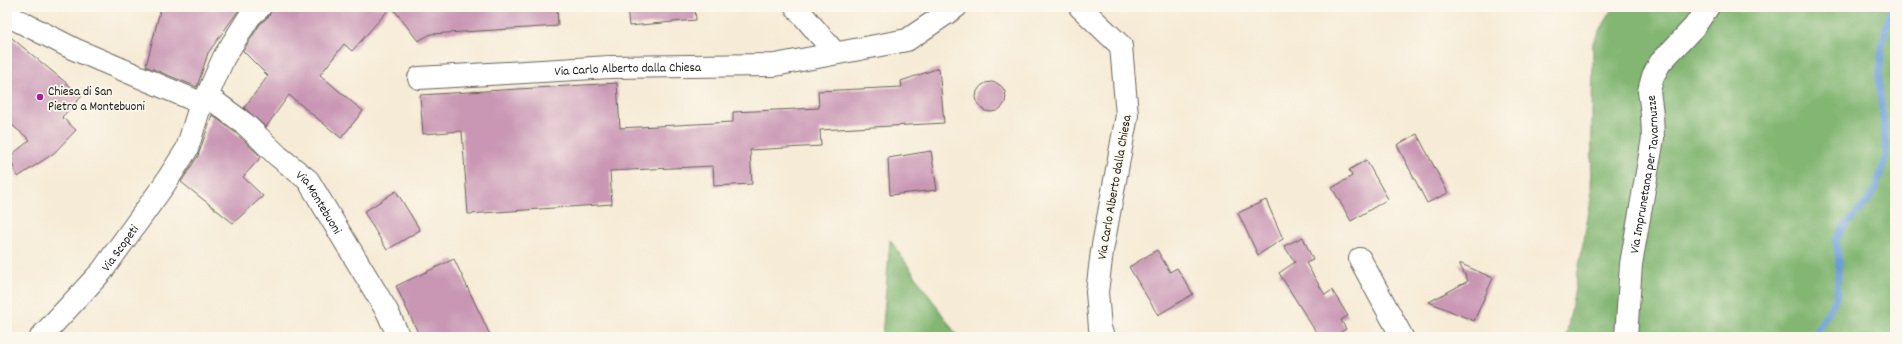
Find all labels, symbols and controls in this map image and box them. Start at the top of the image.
street label: Via Carlo Alberto dalla Chiesa [554,59,702,82]
place label: Chiesa di San Pietro a Montebuoni [48,83,145,117]
marker: Chiesa di San Pietro a Montebuoni [35,92,45,102]
street label: Via Imprunetana per Tavarnuzze [1626,94,1665,255]
street label: Via Carlo Alberto dalla Chiesa [1093,113,1138,261]
street label: Via Montebuoni [291,167,346,239]
street label: Via Scopeti [98,221,145,276]

